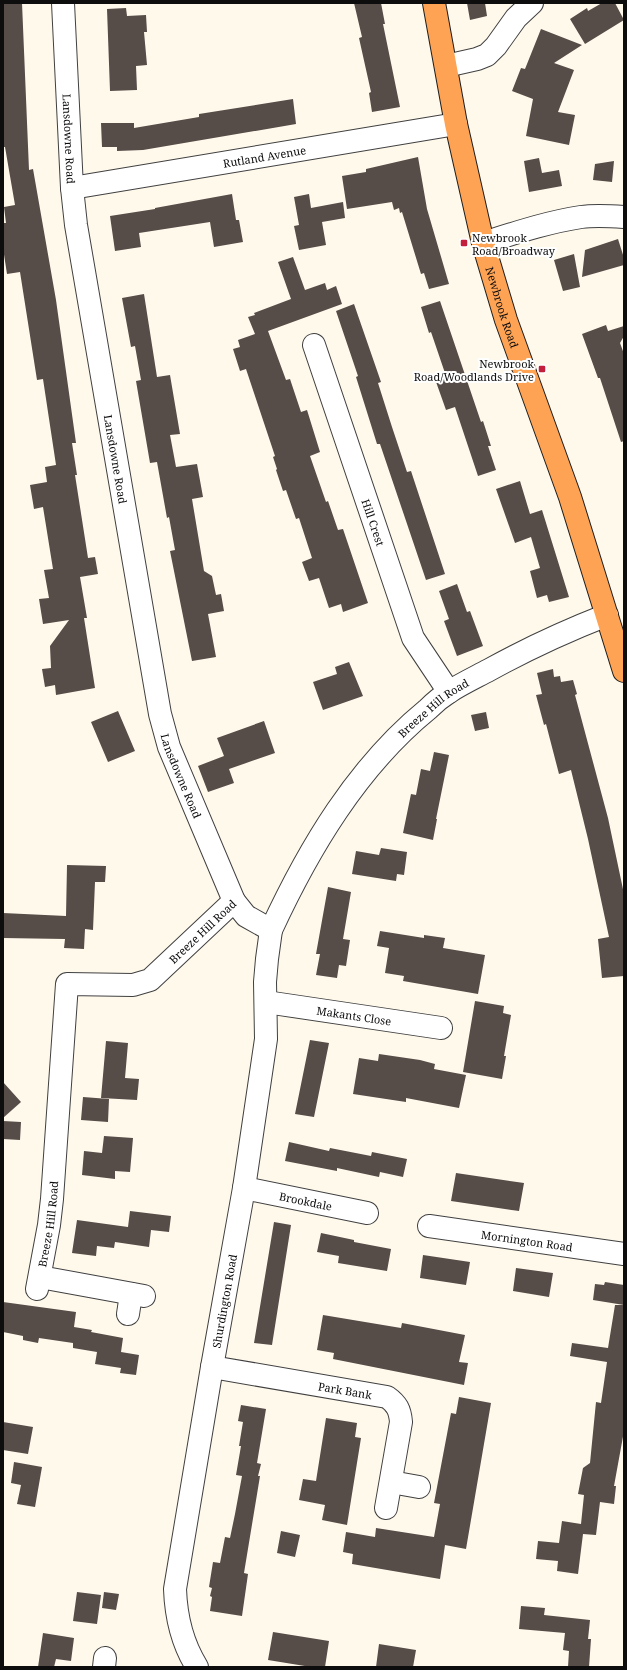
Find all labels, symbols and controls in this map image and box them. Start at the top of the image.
street label: Lansdowne Road [60,93,79,184]
street label: Rutland Avenue [222,142,307,170]
place label: Newbrook Road/Broadway [472,230,556,258]
marker: Newbrook Road/Broadway [459,238,469,248]
street label: Newbrook Road [483,265,523,350]
place label: Newbrook Road/Woodlands Drive [414,356,535,384]
marker: Newbrook Road/Woodlands Drive [537,364,547,374]
street label: Lansdowne Road [101,413,131,505]
street label: Hill Crest [359,497,389,548]
street label: Breeze Hill Road [394,675,471,740]
street label: Lansdowne Road [158,732,206,820]
street label: Breeze Hill Road [165,896,239,966]
street label: Makants Close [316,1002,393,1028]
street label: Breeze Hill Road [34,1180,61,1268]
street label: Brookdale [278,1188,334,1213]
street label: Mornington Road [480,1226,574,1254]
street label: Shurdington Road [208,1253,240,1349]
street label: Park Bank [317,1378,374,1402]

